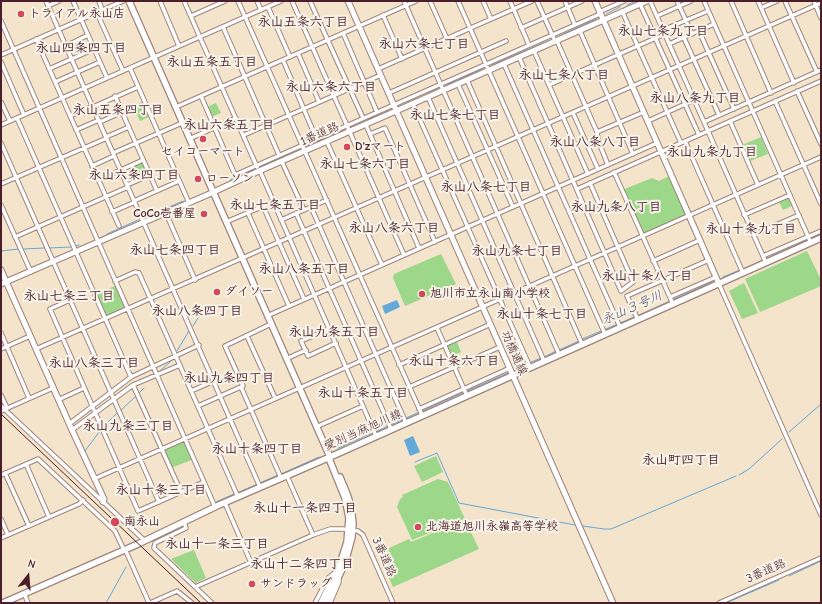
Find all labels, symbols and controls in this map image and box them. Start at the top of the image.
place label: トライアル永山店 [29,7,125,21]
marker: トライアル永山店 [16,9,26,19]
district label: 永山五条六丁目 [258,14,348,30]
district label: 永山七条九丁目 [618,23,708,39]
district label: 永山六条七丁目 [379,36,469,52]
district label: 永山四条四丁目 [36,40,126,56]
district label: 永山五条五丁目 [167,54,257,70]
district label: 永山七条八丁目 [519,67,609,83]
district label: 永山六条六丁目 [286,79,376,95]
district label: 永山八条九丁目 [650,90,740,106]
district label: 永山五条四丁目 [73,102,163,118]
district label: 永山七条七丁目 [410,107,500,123]
district label: 永山六条五丁目 [184,117,274,133]
street label: 1番道路 [298,119,342,149]
marker: セイコーマート [198,134,208,144]
district label: 永山八条八丁目 [550,134,640,150]
place label: D'zマート [355,140,406,154]
marker: D'zマート [342,142,352,152]
district label: 永山九条九丁目 [667,144,757,160]
place label: セイコーマート [161,145,245,159]
district label: 永山七条六丁目 [320,156,410,172]
district label: 永山六条四丁目 [89,167,179,183]
place label: ローソン [206,172,254,186]
marker: ローソン [193,174,203,184]
district label: 永山八条七丁目 [441,179,531,195]
district label: 永山七条五丁目 [230,197,320,213]
district label: 永山九条八丁目 [571,199,661,215]
place label: CoCo壱番屋 [133,207,196,221]
marker: CoCo壱番屋 [199,209,209,219]
district label: 永山八条六丁目 [349,220,439,236]
district label: 永山十条九丁目 [706,221,796,237]
district label: 永山七条四丁目 [130,242,220,258]
district label: 永山九条七丁目 [472,243,562,259]
district label: 永山八条五丁目 [259,261,349,277]
district label: 永山十条八丁目 [602,268,692,284]
place label: ダイソー [225,285,273,299]
marker: ダイソー [212,287,222,297]
place label: 旭川市立永山南小学校 [430,287,550,301]
district label: 永山七条三丁目 [24,288,114,304]
water label: 永山３号川 [599,288,665,328]
marker: 旭川市立永山南小学校 [417,289,427,299]
district label: 永山八条四丁目 [152,303,242,319]
district label: 永山十条七丁目 [497,306,587,322]
district label: 永山九条五丁目 [289,324,379,340]
street label: 功橋通線 [498,328,530,378]
district label: 永山十条六丁目 [409,353,499,369]
district label: 永山八条三丁目 [49,355,139,371]
district label: 永山九条四丁目 [184,370,274,386]
district label: 永山十条五丁目 [318,385,408,401]
street label: 愛別当麻旭川線 [322,406,404,454]
district label: 永山九条三丁目 [83,418,173,434]
district label: 永山十条四丁目 [212,441,302,457]
district label: 永山町四丁目 [642,452,720,468]
district label: 永山十条三丁目 [116,482,206,498]
district label: 永山十一条四丁目 [253,500,357,516]
place label: 南永山 [124,515,160,529]
marker: 南永山 [109,516,121,528]
place label: 北海道旭川永嶺高等学校 [426,520,558,534]
marker: 北海道旭川永嶺高等学校 [413,522,423,532]
street label: 3番道路 [369,535,399,579]
district label: 永山十一条三丁目 [165,536,269,552]
north arrow [8,556,48,596]
district label: 永山十二条四丁目 [250,556,354,572]
street label: 3番道路 [744,556,788,586]
text: N [26,557,37,571]
place label: サンドラッグ [260,577,332,591]
marker: サンドラッグ [247,579,257,589]

